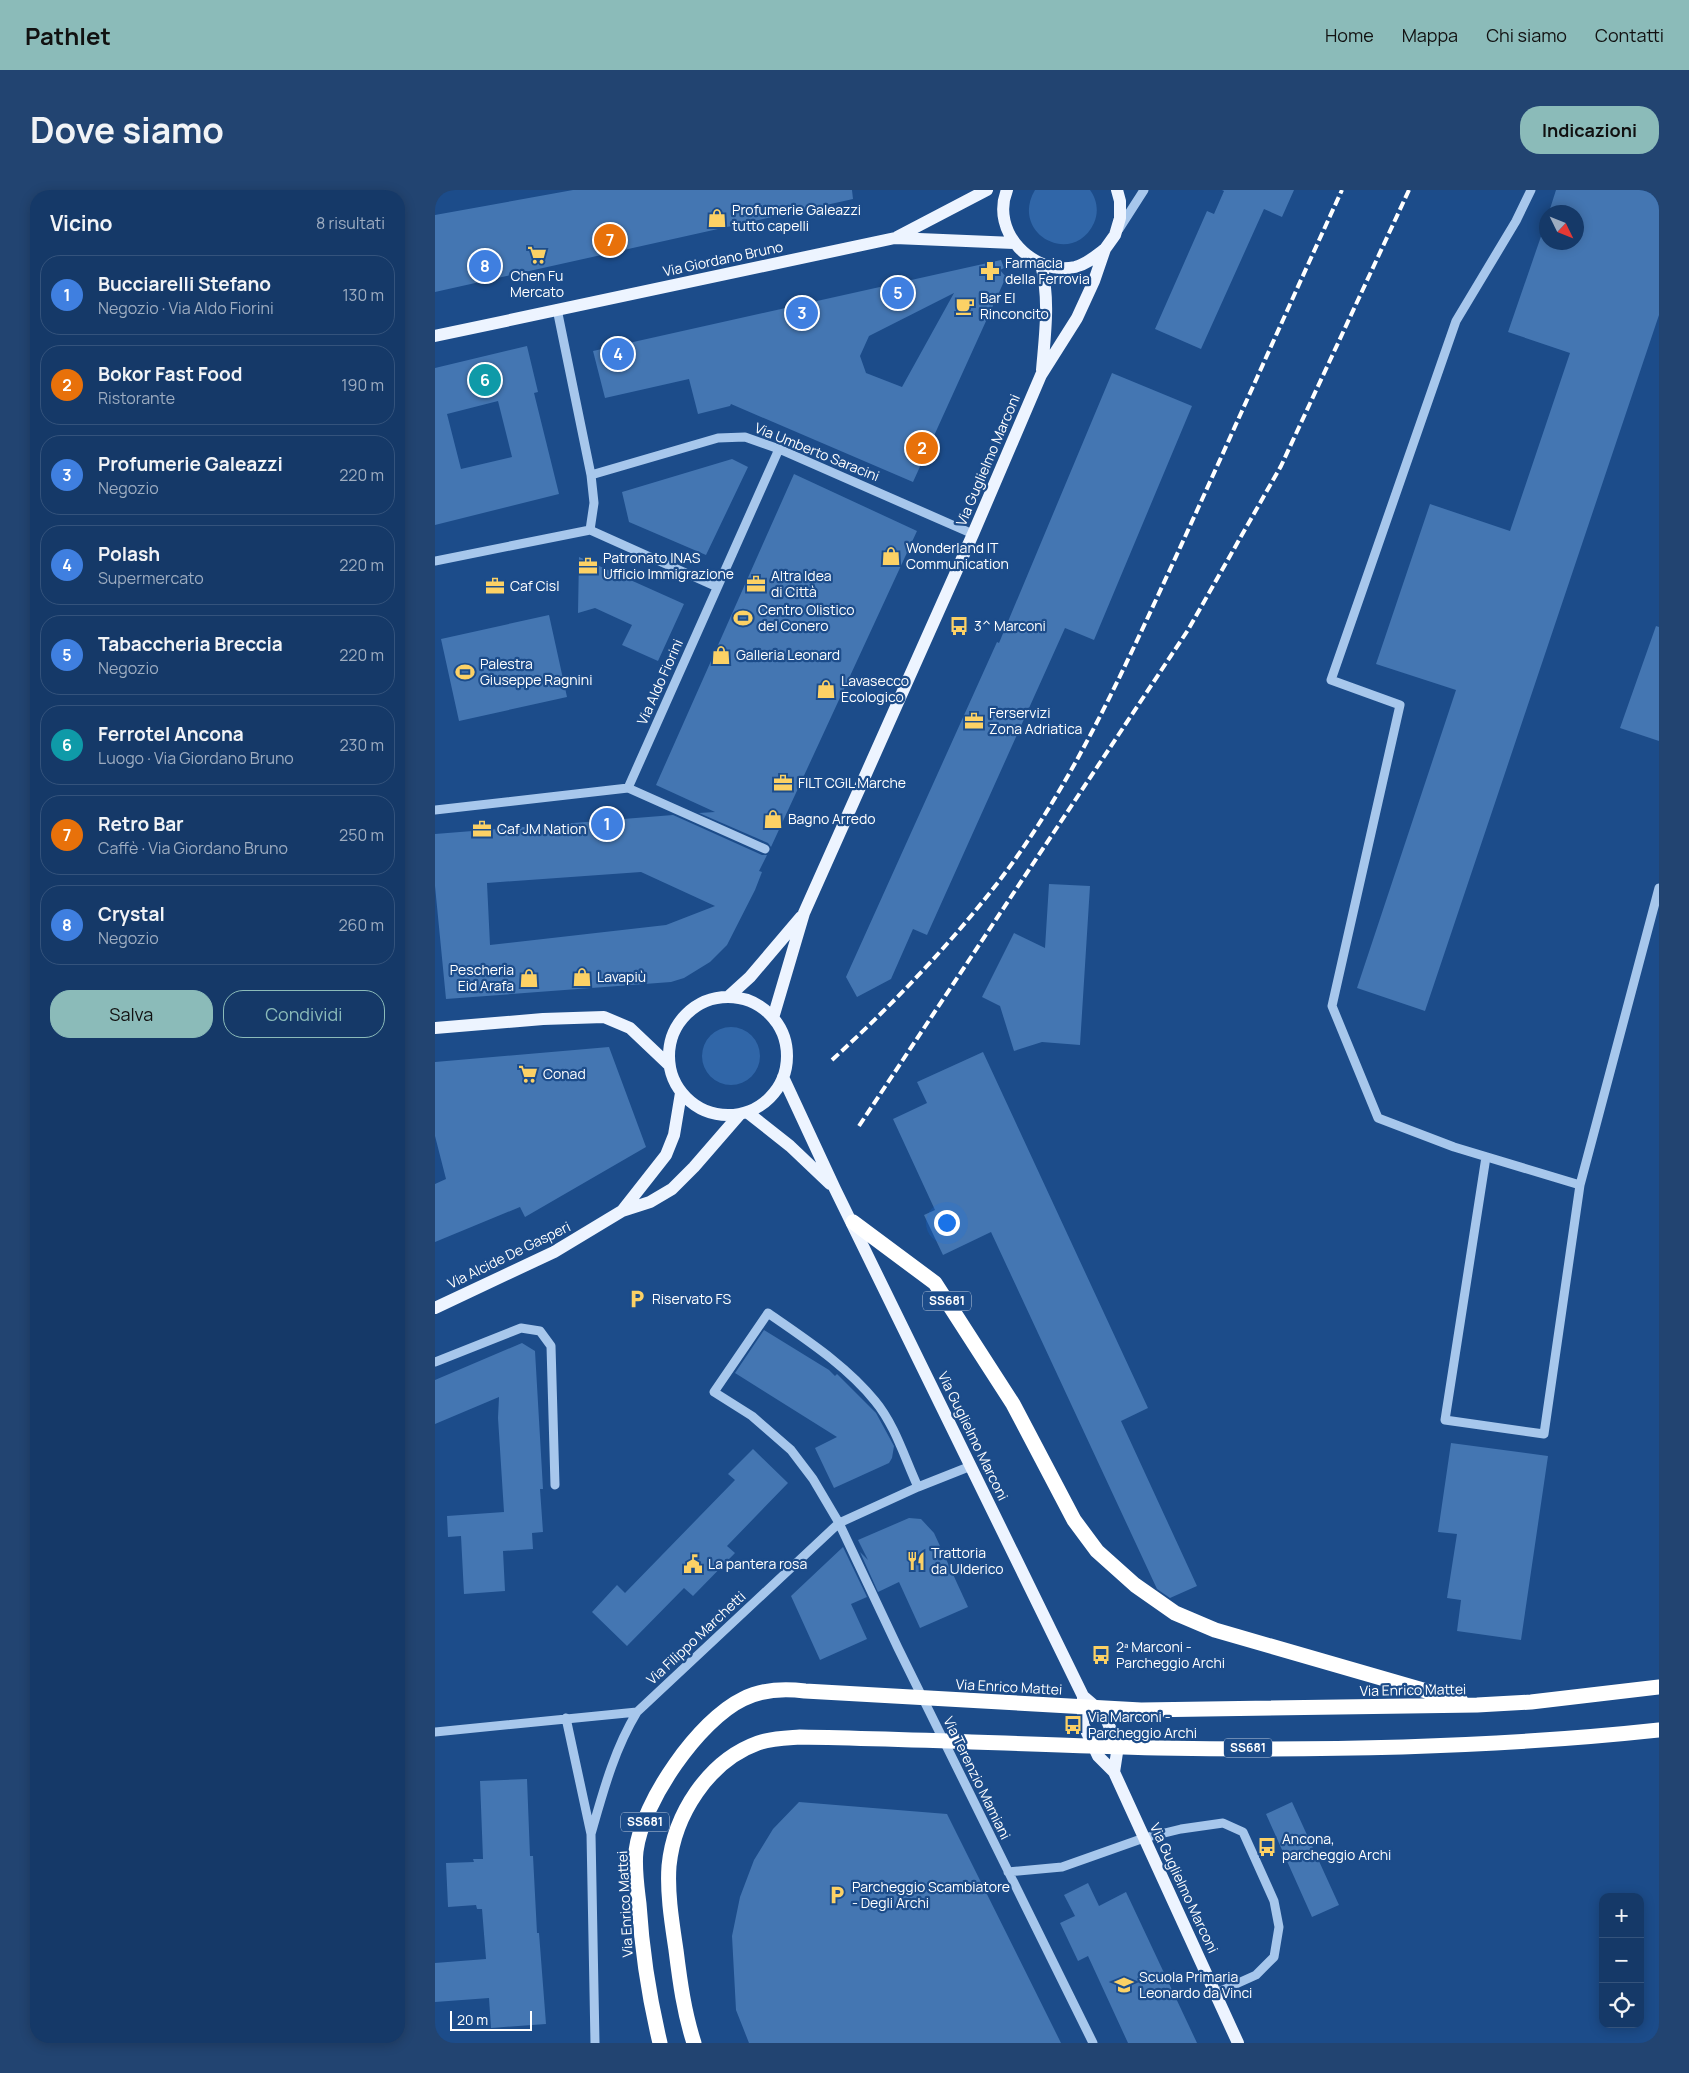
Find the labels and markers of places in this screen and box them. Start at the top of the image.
place label: Profumerie Galeazzi tutto capelli [732,200,861,235]
shop icon: Profumerie Galeazzi tutto capelli [706,207,728,229]
pin: 7 [594,221,626,259]
supermarket icon: Chen Fu Mercato [526,244,548,266]
pin: 8 [469,247,501,285]
place label: Farmacia della Ferrovia [1005,253,1090,288]
pharmacy icon: Farmacia della Ferrovia [979,260,1001,282]
place label: Chen Fu Mercato [510,266,564,301]
pin: 5 [882,274,914,312]
place label: Bar El Rinconcito [980,288,1049,323]
pin: 3 [786,294,818,332]
cafe icon: Bar El Rinconcito [954,295,976,317]
pin: 4 [602,335,634,373]
pin: 6 [469,361,501,399]
pin: 2 [906,429,938,467]
place label: Wonderland IT Communication [906,538,1009,573]
shop icon: Wonderland IT Communication [880,545,902,567]
place label: Patronato INAS Ufficio Immigrazione [603,548,734,583]
office icon: Patronato INAS Ufficio Immigrazione [577,555,599,577]
place label: Altra Idea di Città [771,566,831,601]
office icon: Altra Idea di Città [745,573,767,595]
office icon: Caf Cisl [484,575,506,597]
place label: Caf Cisl [510,576,559,595]
place label: Centro Olistico del Conero [758,600,855,635]
sports icon: Centro Olistico del Conero [732,607,754,629]
bus stop icon: 3^ Marconi [948,615,970,637]
place label: 3^ Marconi [974,616,1046,635]
shop icon: Galleria Leonard [710,644,732,666]
place label: Galleria Leonard [736,645,840,664]
place label: Palestra Giuseppe Ragnini [480,654,592,689]
sports icon: Palestra Giuseppe Ragnini [454,661,476,683]
place label: Lavasecco Ecologico [841,671,909,706]
shop icon: Lavasecco Ecologico [815,678,837,700]
place label: Ferservizi Zona Adriatica [989,703,1082,738]
office icon: Ferservizi Zona Adriatica [963,710,985,732]
office icon: FILT CGIL Marche [772,772,794,794]
place label: FILT CGIL Marche [798,773,906,792]
pin: 1 [591,805,623,843]
shop icon: Bagno Arredo [762,808,784,830]
place label: Bagno Arredo [788,809,876,828]
office icon: Caf JM Nation [471,818,493,840]
place label: Caf JM Nation [497,819,586,838]
place label: Pescheria Eid Arafa [450,960,514,995]
shop icon: Lavapiù [571,966,593,988]
shop icon: Pescheria Eid Arafa [518,967,540,989]
place label: Lavapiù [597,967,646,986]
supermarket icon: Conad [517,1063,539,1085]
place label: Conad [543,1064,586,1083]
parking icon: Riservato FS [626,1288,648,1310]
place label: Riservato FS [652,1289,732,1308]
place label: Trattoria da Ulderico [931,1543,1004,1578]
restaurant icon: Trattoria da Ulderico [905,1550,927,1572]
public building icon: La pantera rosa [682,1553,704,1575]
place label: La pantera rosa [708,1554,807,1573]
place label: 2ª Marconi - Parcheggio Archi [1116,1637,1225,1672]
bus stop icon: 2ª Marconi - Parcheggio Archi [1090,1644,1112,1666]
place label: Via Marconi - Parcheggio Archi [1088,1707,1197,1742]
bus stop icon: Via Marconi - Parcheggio Archi [1062,1714,1084,1736]
place label: Ancona, parcheggio Archi [1282,1829,1391,1864]
bus stop icon: Ancona, parcheggio Archi [1256,1836,1278,1858]
place label: Parcheggio Scambiatore - Degli Archi [852,1877,1010,1912]
parking icon: Parcheggio Scambiatore - Degli Archi [826,1884,848,1906]
place label: Scuola Primaria Leonardo da Vinci [1139,1967,1252,2002]
school or university icon: Scuola Primaria Leonardo da Vinci [1113,1974,1135,1996]

